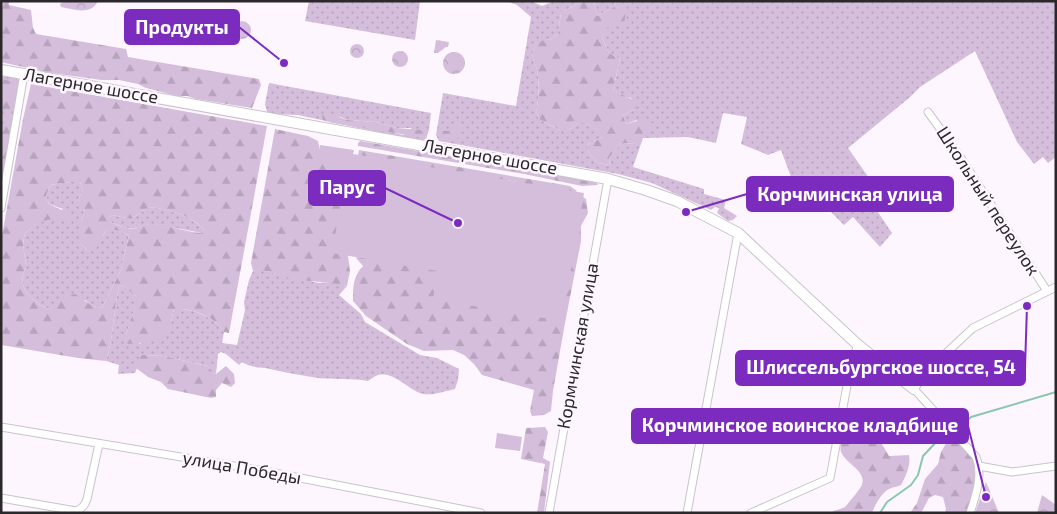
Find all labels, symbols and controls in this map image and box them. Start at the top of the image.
callout: Продукты [125,10,239,44]
text: Продукты [135,15,229,38]
street label: Лагерное шоссе [22,62,160,108]
street label: Школьный переулок [932,122,1045,279]
street label: Лагерное шоссе [421,133,559,179]
callout: Парус [309,171,385,205]
text: Парус [319,175,375,198]
callout: Корчминская улица [747,177,953,211]
text: Корчминская улица [757,182,943,205]
street label: Кормчинская улица [552,261,602,430]
callout: Шлиссельбургское шоссе, 54 [736,351,1025,385]
text: Шлиссельбургское шоссе, 54 [746,355,1016,378]
callout: Корчминское воинское кладбище [632,409,968,443]
text: Корчминское воинское кладбище [642,413,958,436]
street label: улица Победы [181,446,303,488]

